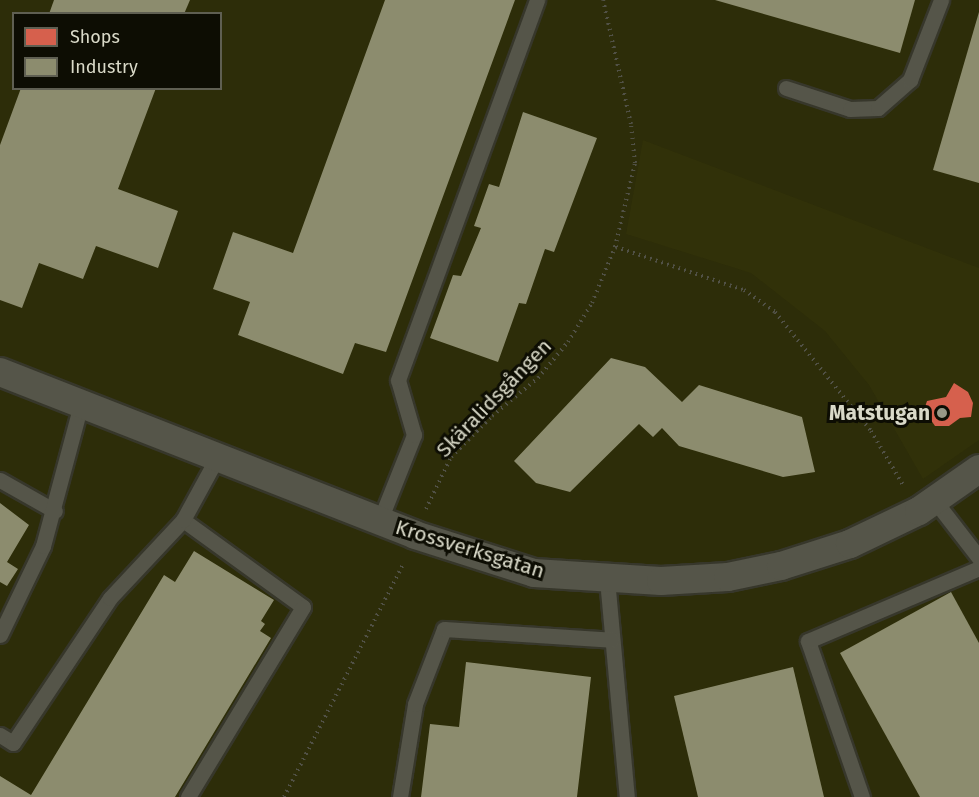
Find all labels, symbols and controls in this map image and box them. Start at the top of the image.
legend [12,12,222,90]
text: Shops [70,26,120,48]
text: Industry [70,56,138,78]
street label: Skäralidsgången [431,334,557,462]
place label: Matstugan [829,400,930,426]
marker: Matstugan [935,406,949,420]
street label: Krossverksgatan [392,514,548,584]

